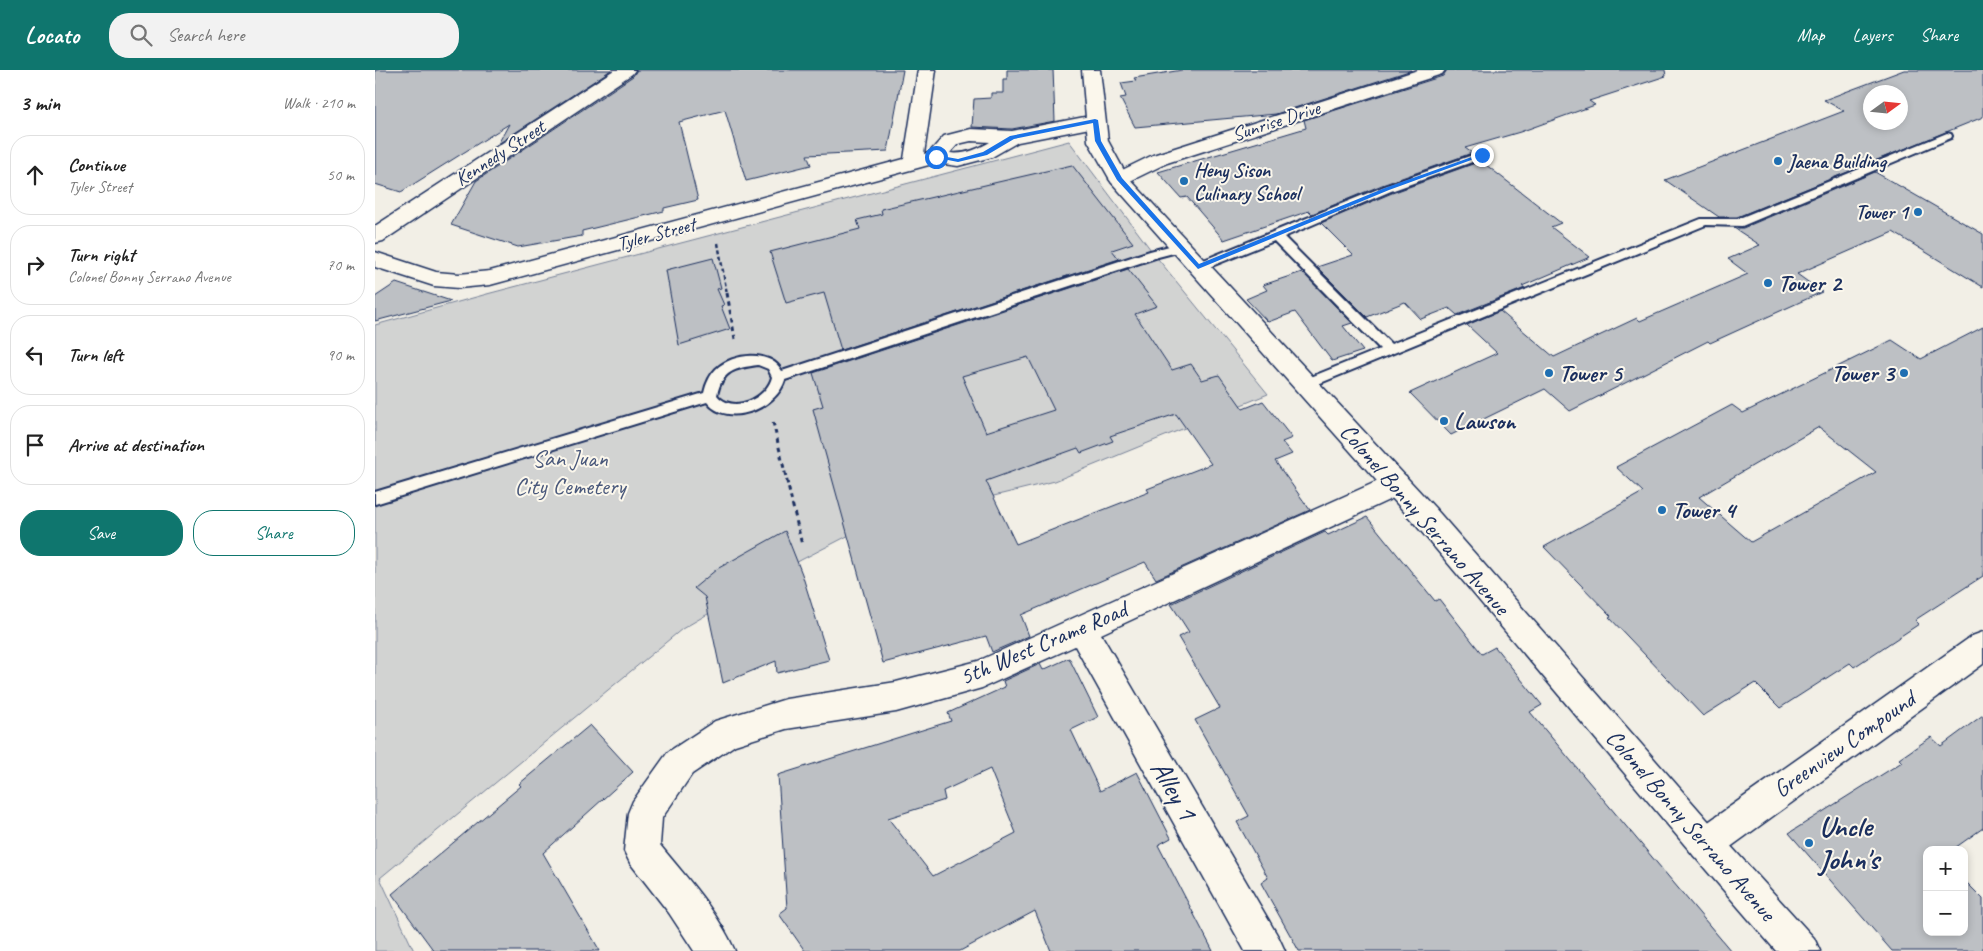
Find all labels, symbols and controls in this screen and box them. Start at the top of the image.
search box [109,13,459,58]
text: Locato [25,20,79,50]
icon: search [127,21,155,49]
text: Search here [167,23,245,47]
text: Map [1797,24,1825,46]
text: Layers [1853,24,1892,46]
text: Share [1920,24,1958,46]
north arrow [1863,85,1908,130]
text: 3 min [20,90,60,116]
text: Walk · 210 m [283,93,355,113]
street label: Sunrise Drive [1229,95,1324,147]
street label: Kennedy Street [450,113,552,191]
route end [1471,144,1494,167]
route start [925,146,948,169]
place label: Jaena Building [1786,149,1888,174]
text: Continue [68,153,125,177]
marker: Jaena Building [1772,155,1784,167]
place label: Heny Sison Culinary School [1194,158,1304,206]
icon: ahead [21,161,49,189]
text: 50 m [327,165,354,185]
marker: Heny Sison Culinary School [1178,175,1190,187]
text: Tyler Street [68,177,132,197]
place label: Tower 1 [1856,200,1910,225]
marker: Tower 1 [1912,206,1924,218]
street label: Tyler Street [614,211,701,256]
text: Turn right [68,243,135,267]
icon: right [21,251,49,279]
text: 70 m [327,255,354,275]
text: Colonel Bonny Serrano Avenue [68,267,231,287]
place label: Tower 2 [1778,268,1843,298]
marker: Tower 2 [1762,277,1774,289]
icon: left [21,341,49,369]
text: Turn left [68,343,123,367]
text: 90 m [327,345,354,365]
place label: Tower 5 [1559,358,1624,388]
place label: Tower 3 [1831,358,1896,388]
marker: Tower 5 [1543,367,1555,379]
marker: Tower 3 [1898,367,1910,379]
place label: Lawson [1454,406,1517,436]
marker: Lawson [1438,415,1450,427]
street label: Colonel Bonny Serrano Avenue [1334,417,1518,623]
icon: arrive [21,431,49,459]
text: Arrive at destination [68,433,204,457]
park label: San Juan City Cemetery [515,443,627,501]
place label: Tower 4 [1672,495,1738,525]
marker: Tower 4 [1656,504,1668,516]
button: Save [20,510,183,556]
button: Share [193,510,355,556]
street label: 5th West Crame Road [955,593,1134,692]
street label: Greenview Compound [1767,682,1924,804]
street label: Colonel Bonny Serrano Avenue [1600,723,1784,929]
street label: Alley 1 [1142,753,1207,829]
place label: Uncle John's [1817,808,1882,878]
marker: Uncle John's [1803,837,1815,849]
map controls [1923,846,1968,936]
button: + [1923,846,1968,891]
button: − [1923,891,1968,936]

